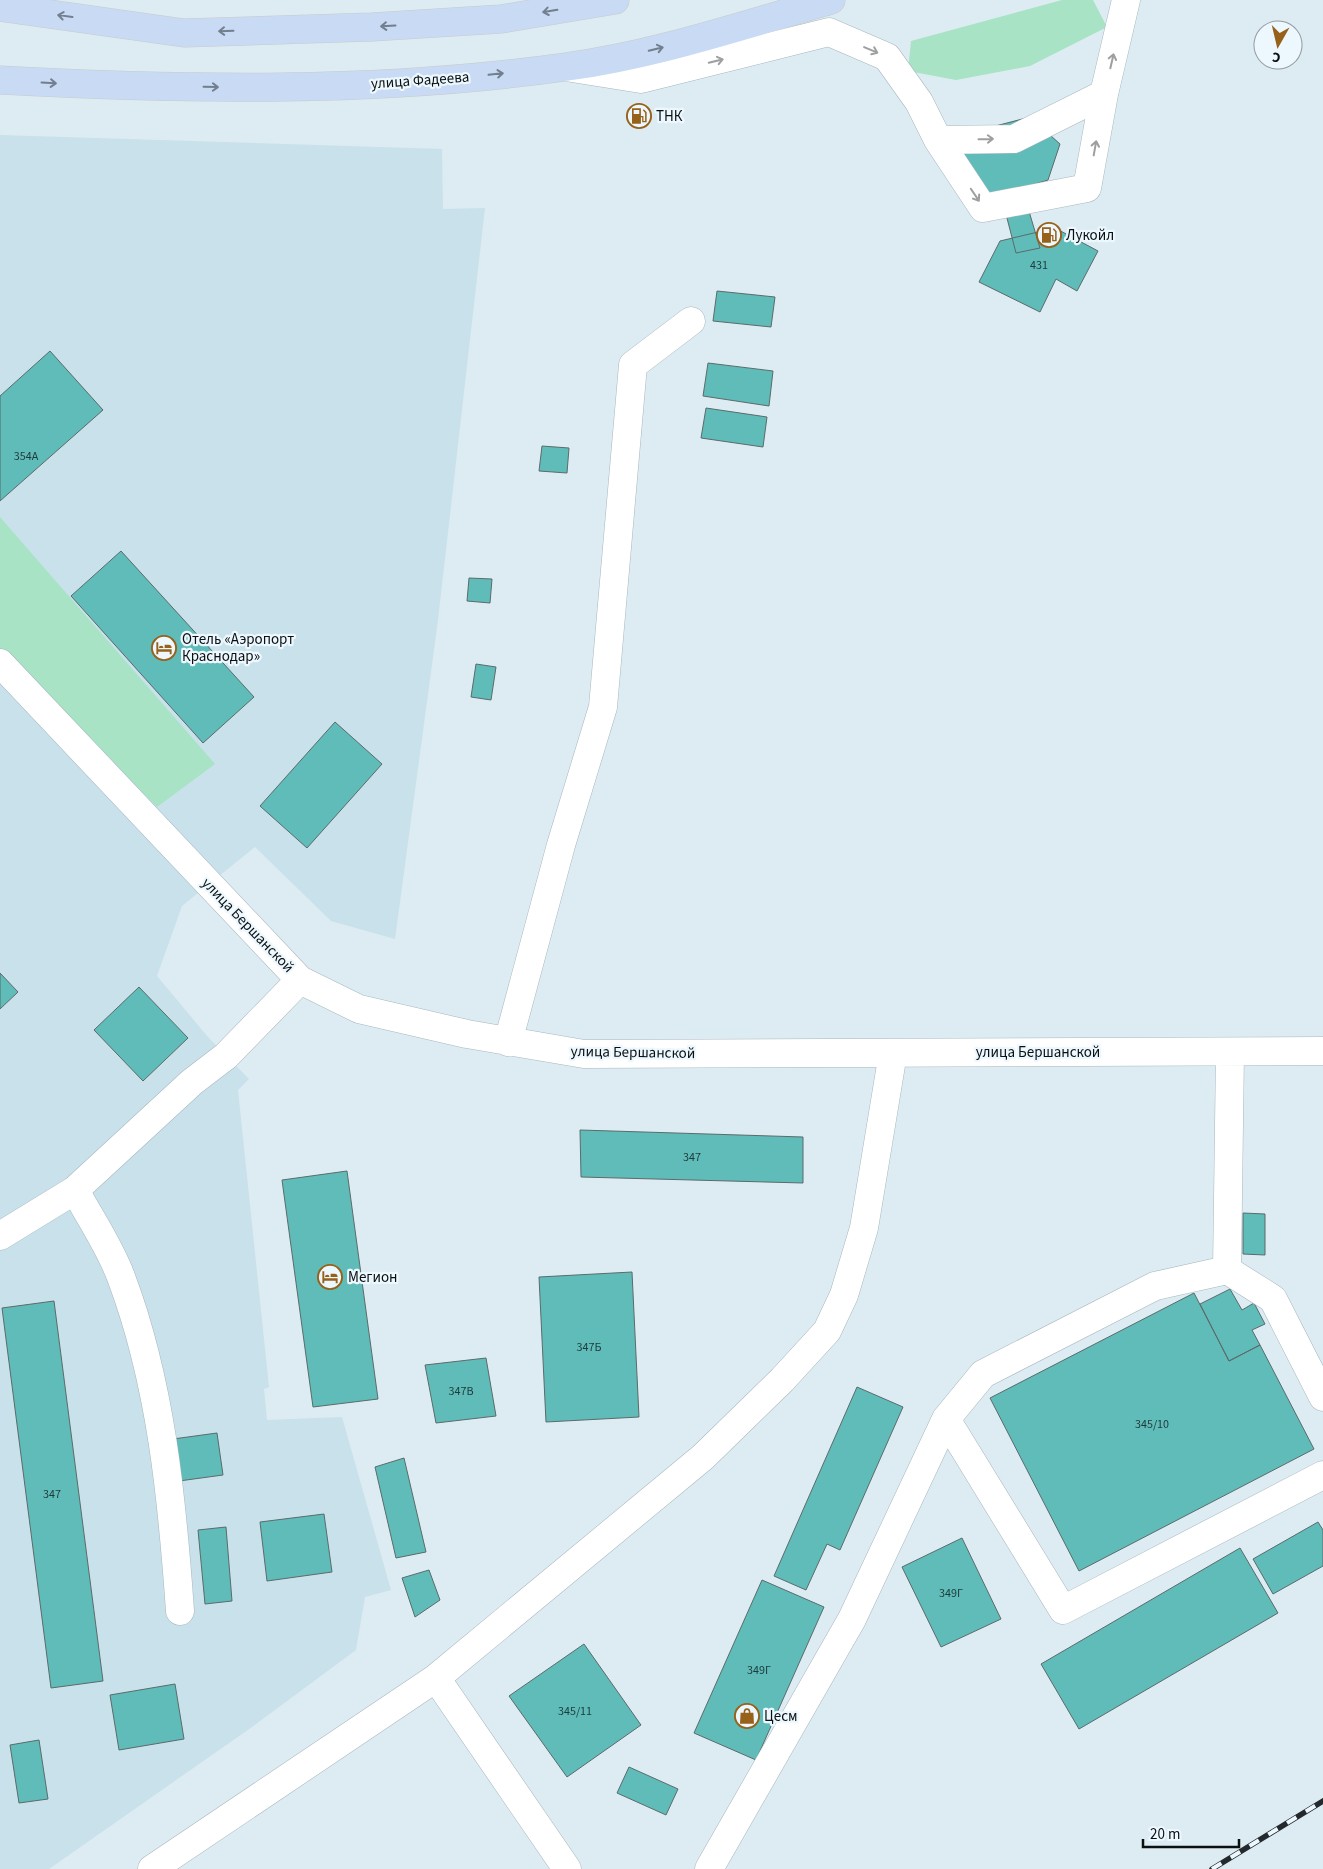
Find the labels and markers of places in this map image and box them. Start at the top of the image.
fuel station icon: ТНК [626,103,652,129]
place label: ТНК [656,106,683,127]
fuel station icon: Лукойл [1036,222,1062,248]
place label: Лукойл [1066,225,1114,246]
place label: Отель «Аэропорт Краснодар» [182,629,294,667]
hotel icon: Отель «Аэропорт Краснодар» [151,635,177,661]
hotel icon: Мегион [317,1264,343,1290]
place label: Мегион [348,1267,398,1288]
shop icon: Цесм [734,1703,760,1729]
place label: Цесм [764,1706,798,1727]

